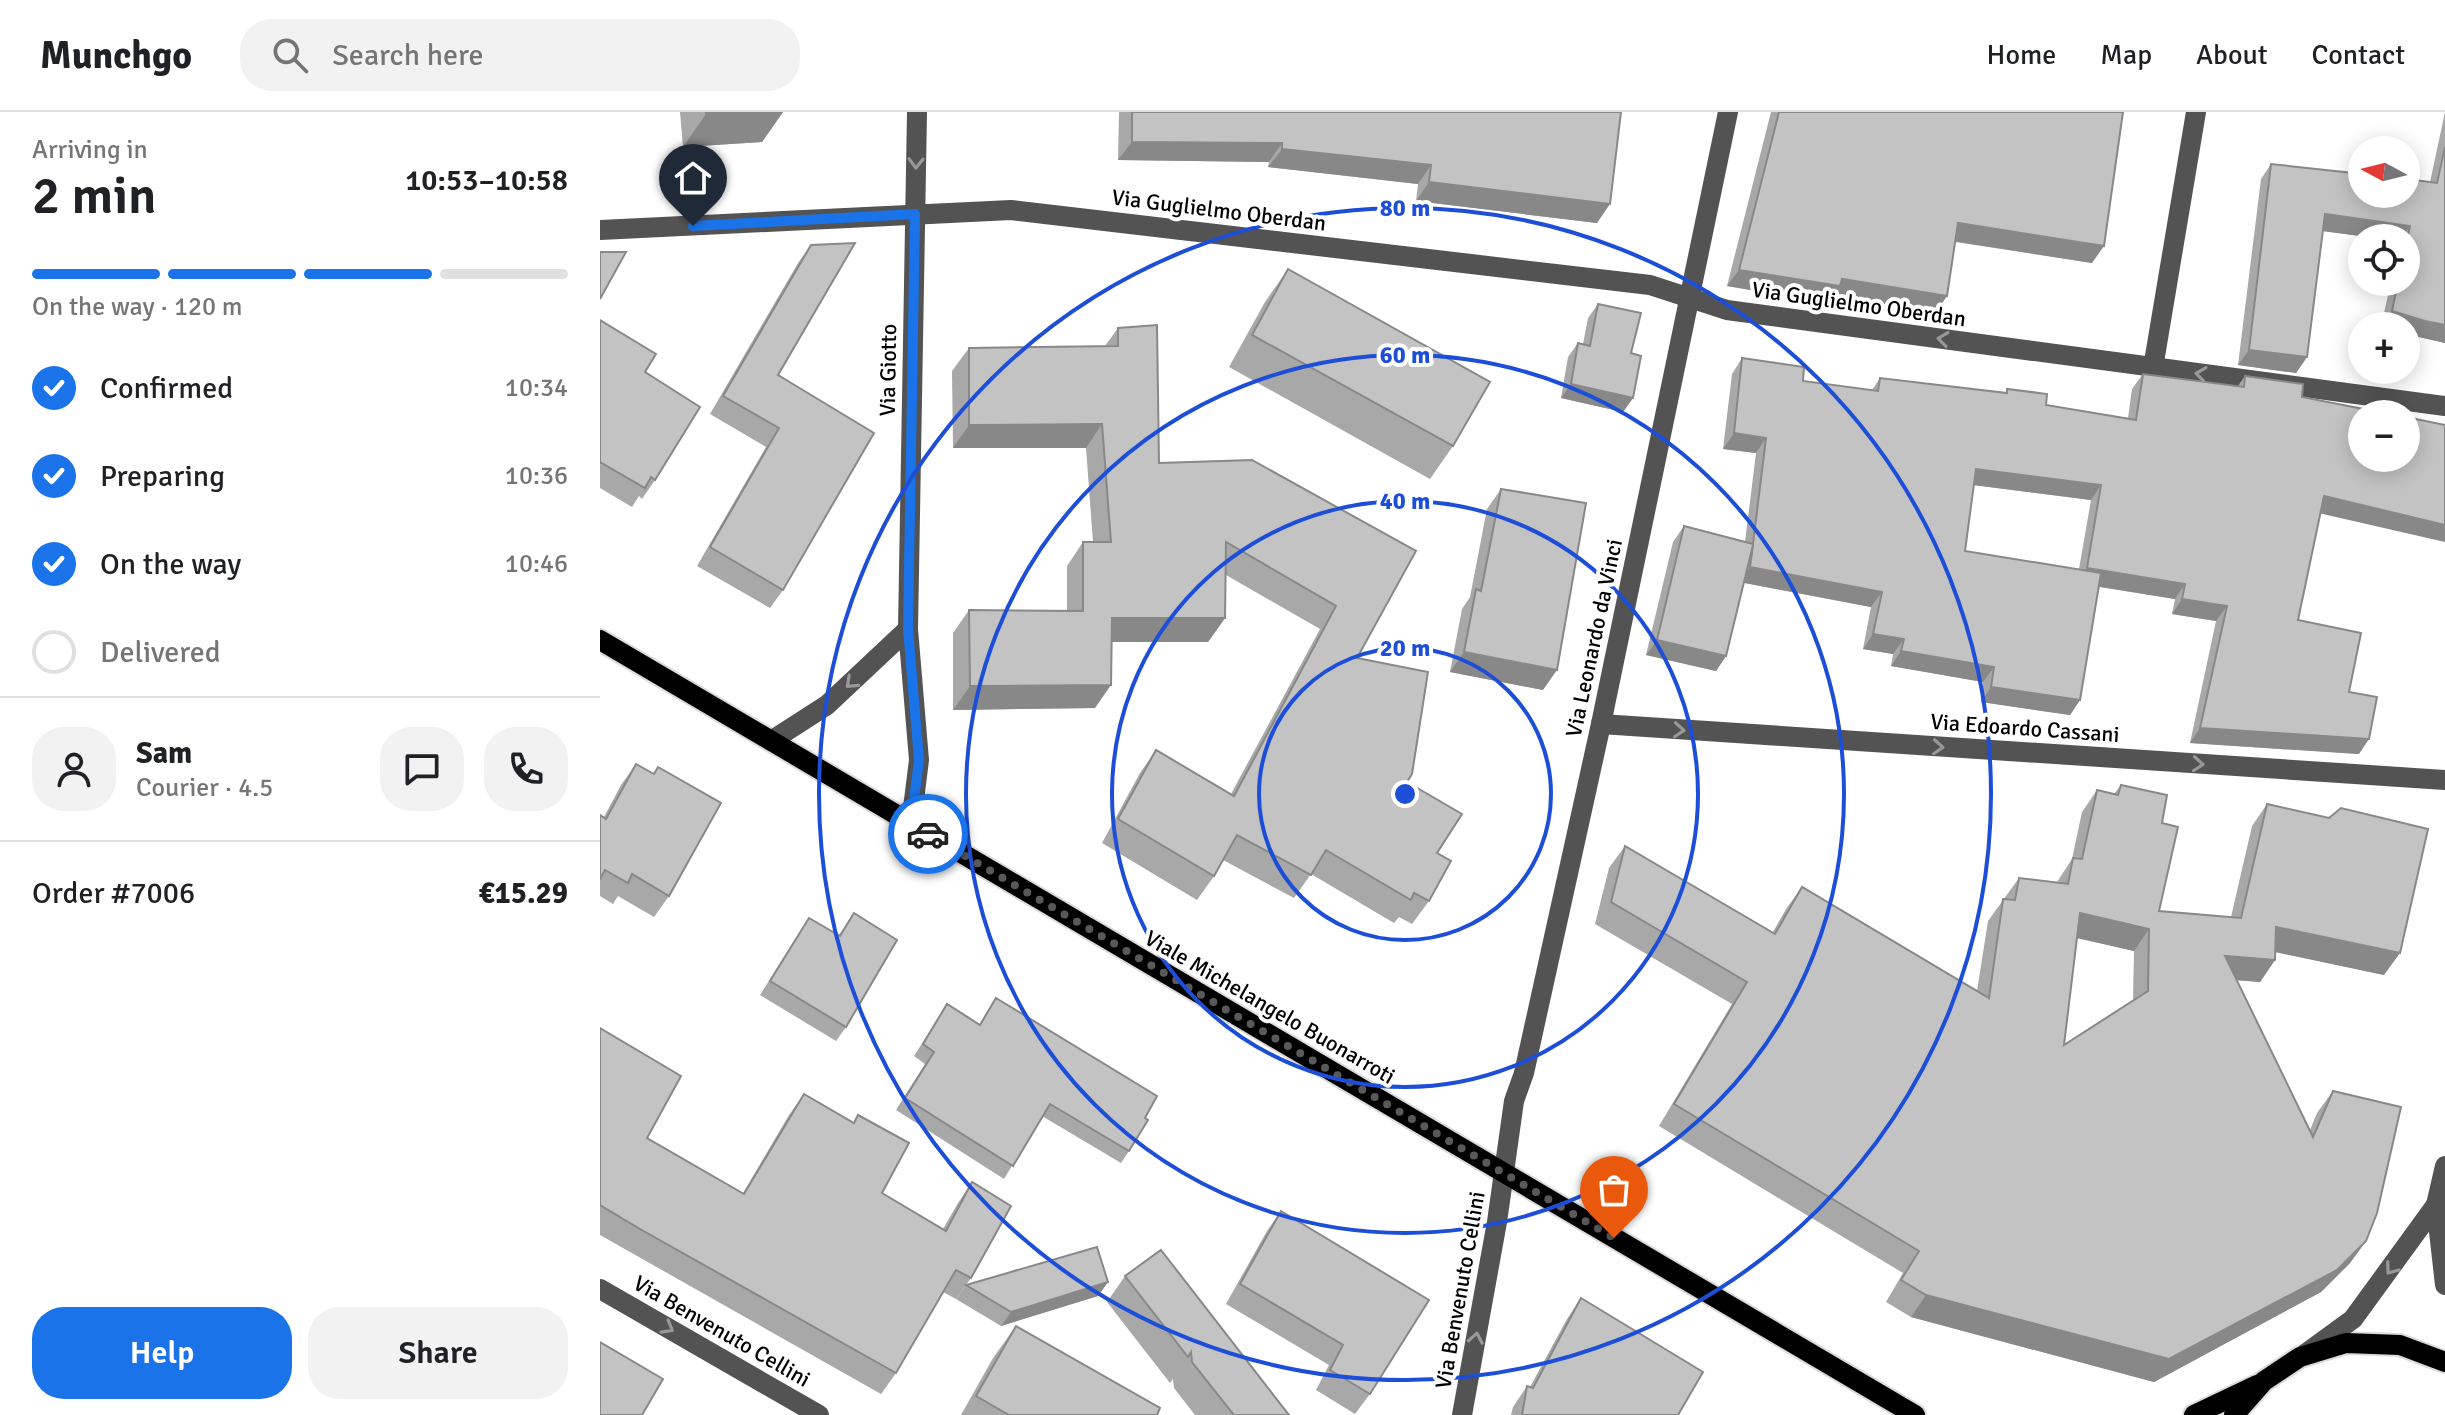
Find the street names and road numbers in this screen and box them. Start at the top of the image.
street label: Via Guglielmo Oberdan [1110,183,1328,237]
street label: Via Guglielmo Oberdan [1750,276,1968,332]
street label: Via Giotto [874,323,902,417]
street label: Via Leonardo da Vinci [1560,537,1628,739]
street label: Via Edoardo Cassani [1930,708,2120,748]
street label: Viale Michelangelo Buonarroti [1140,924,1400,1090]
street label: Via Benvenuto Cellini [1429,1189,1491,1391]
street label: Via Benvenuto Cellini [629,1269,815,1393]

